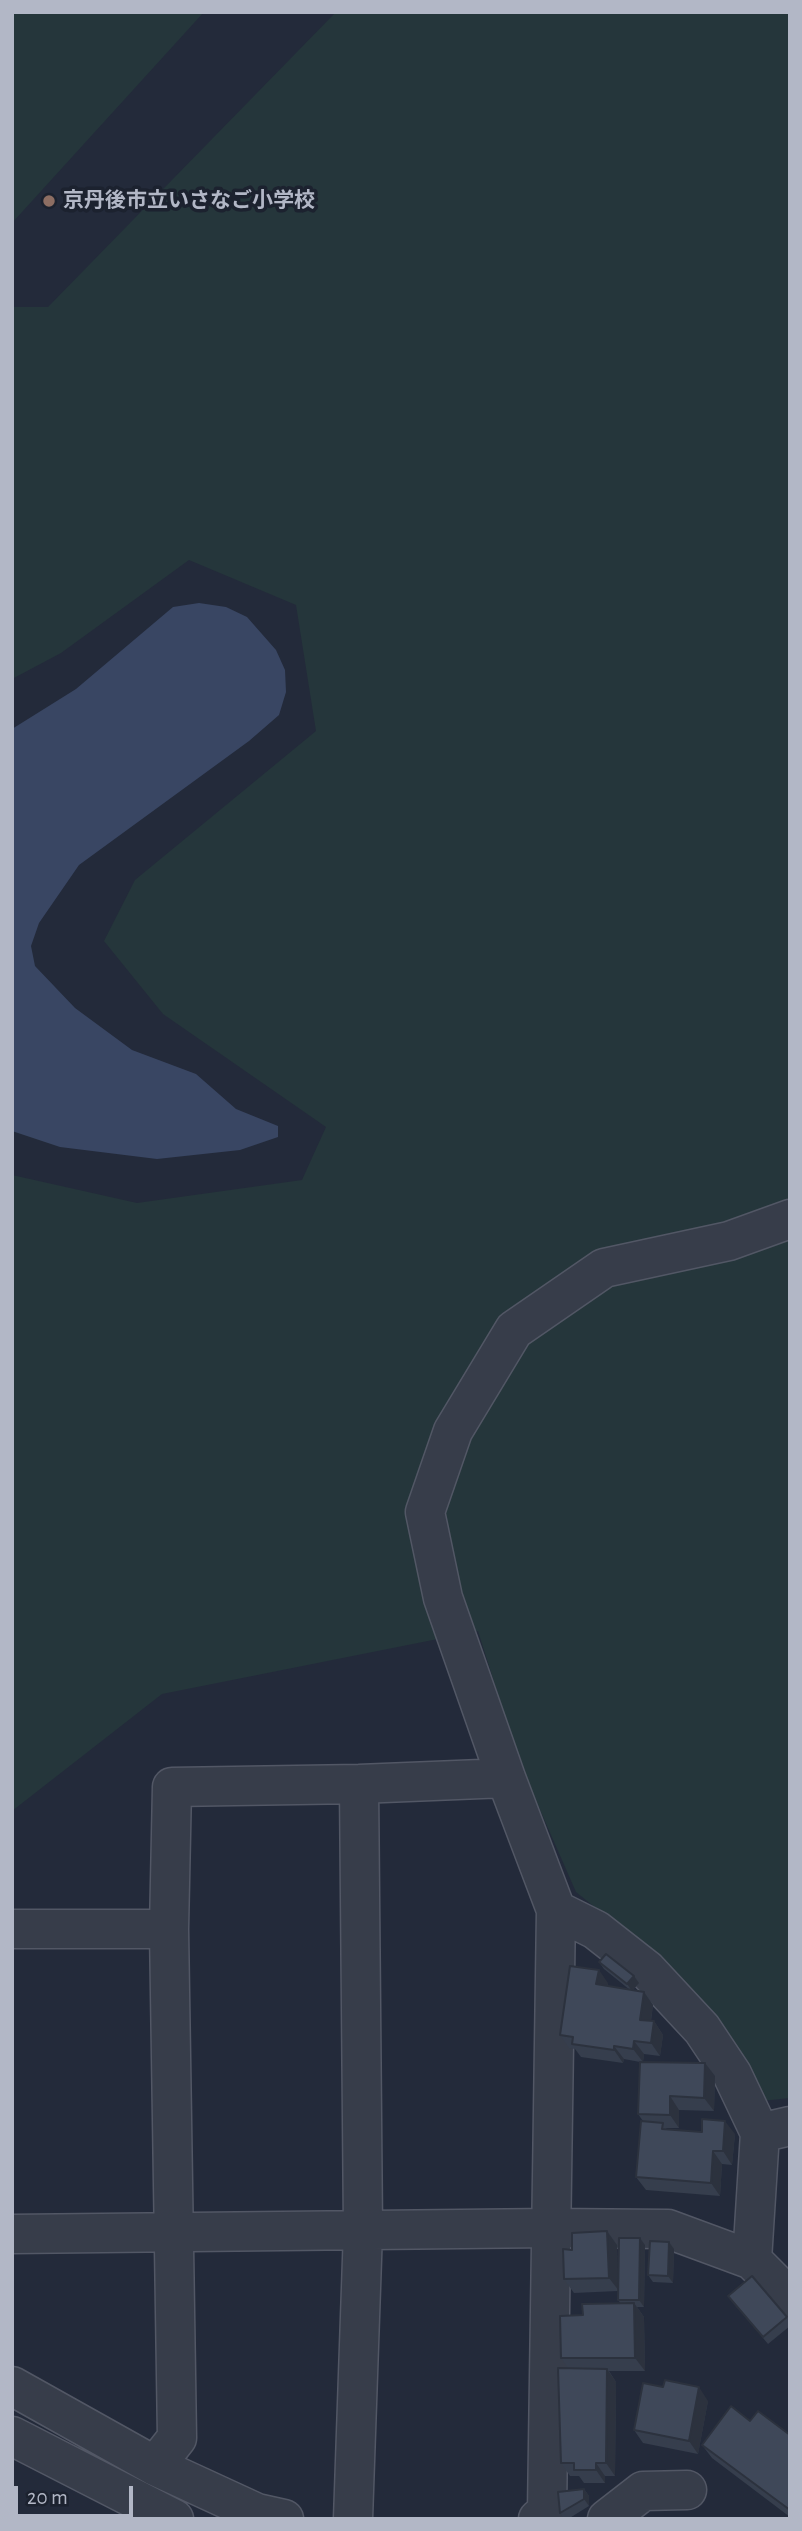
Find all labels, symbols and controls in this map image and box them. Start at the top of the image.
place label: 京丹後市立いさなご小学校 [63,188,315,214]
marker: 京丹後市立いさなご小学校 [41,193,57,209]
scale bar [18,2472,136,2516]
text: 20 m [27,2487,68,2508]

